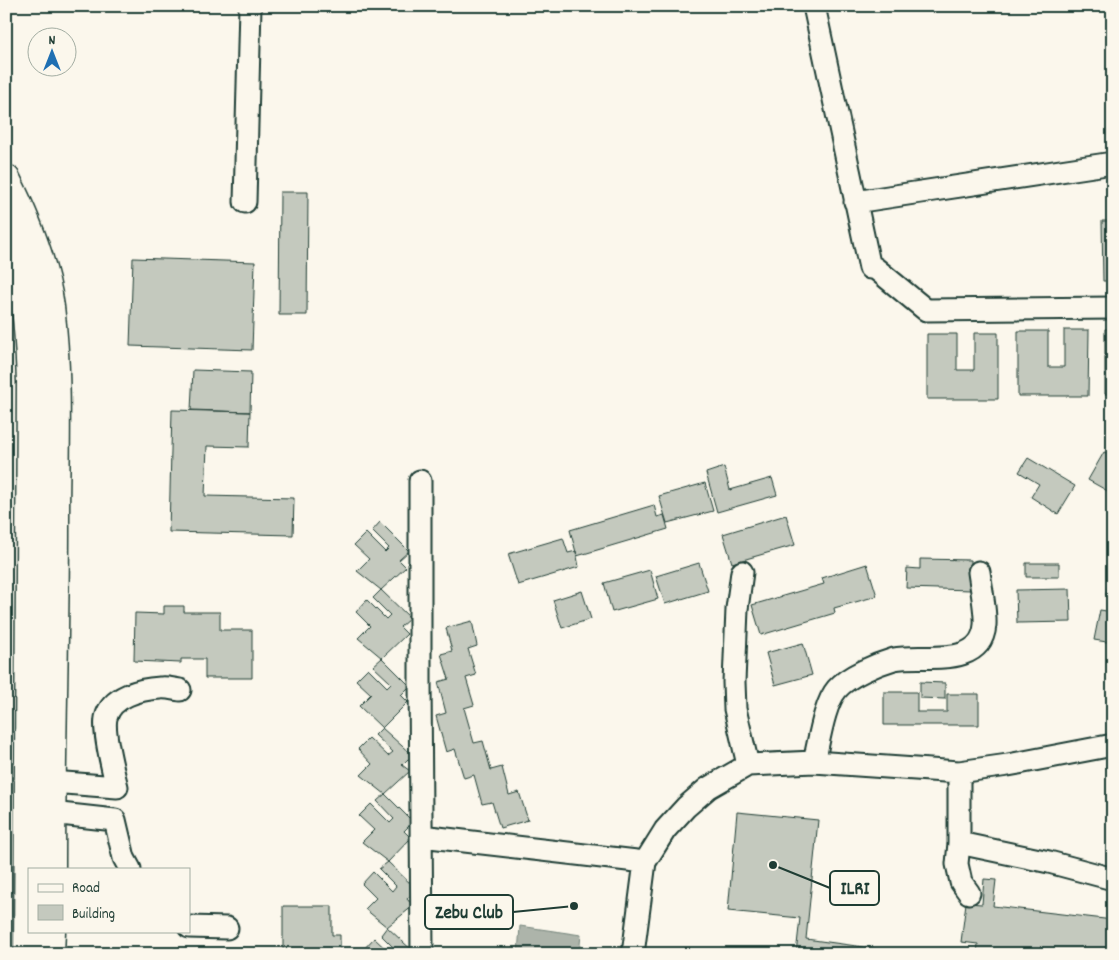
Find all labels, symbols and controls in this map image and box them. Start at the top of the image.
north arrow [28,28,78,78]
text: N [49,31,56,51]
legend [28,868,190,932]
callout: ILRI [830,871,879,905]
text: ILRI [841,877,870,904]
text: Road [72,878,100,900]
callout: Zebu Club [425,895,513,929]
text: Zebu Club [435,901,503,928]
text: Building [72,904,115,926]

